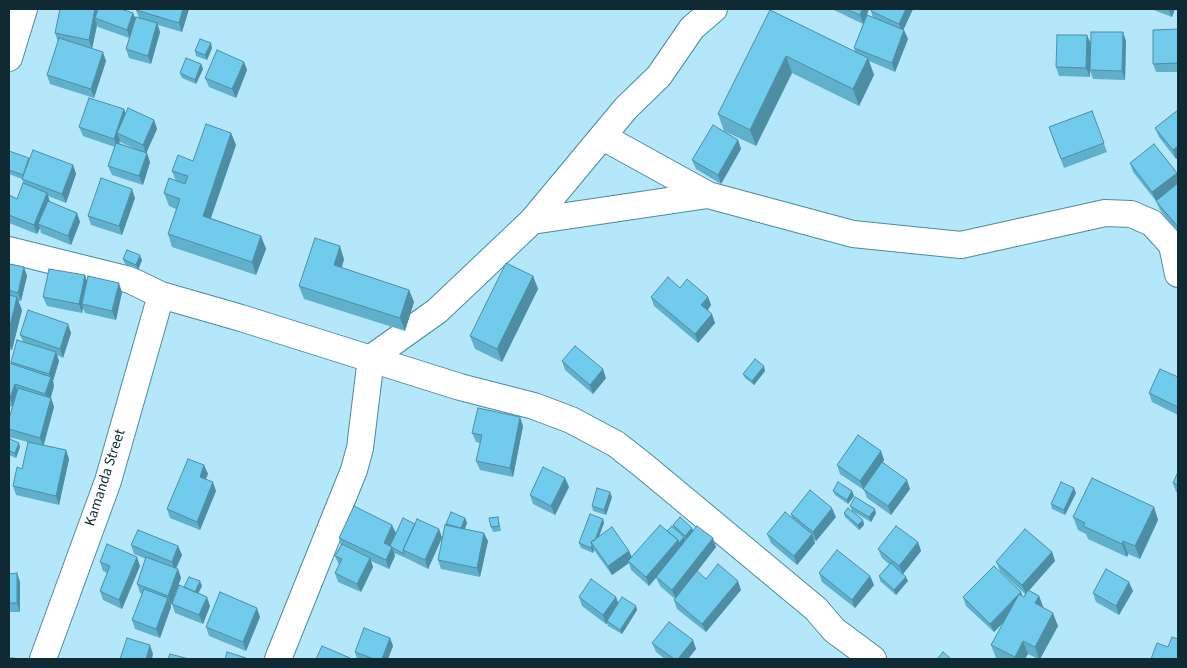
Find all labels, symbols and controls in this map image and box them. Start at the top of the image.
street label: Kamanda Street [82,427,130,529]

